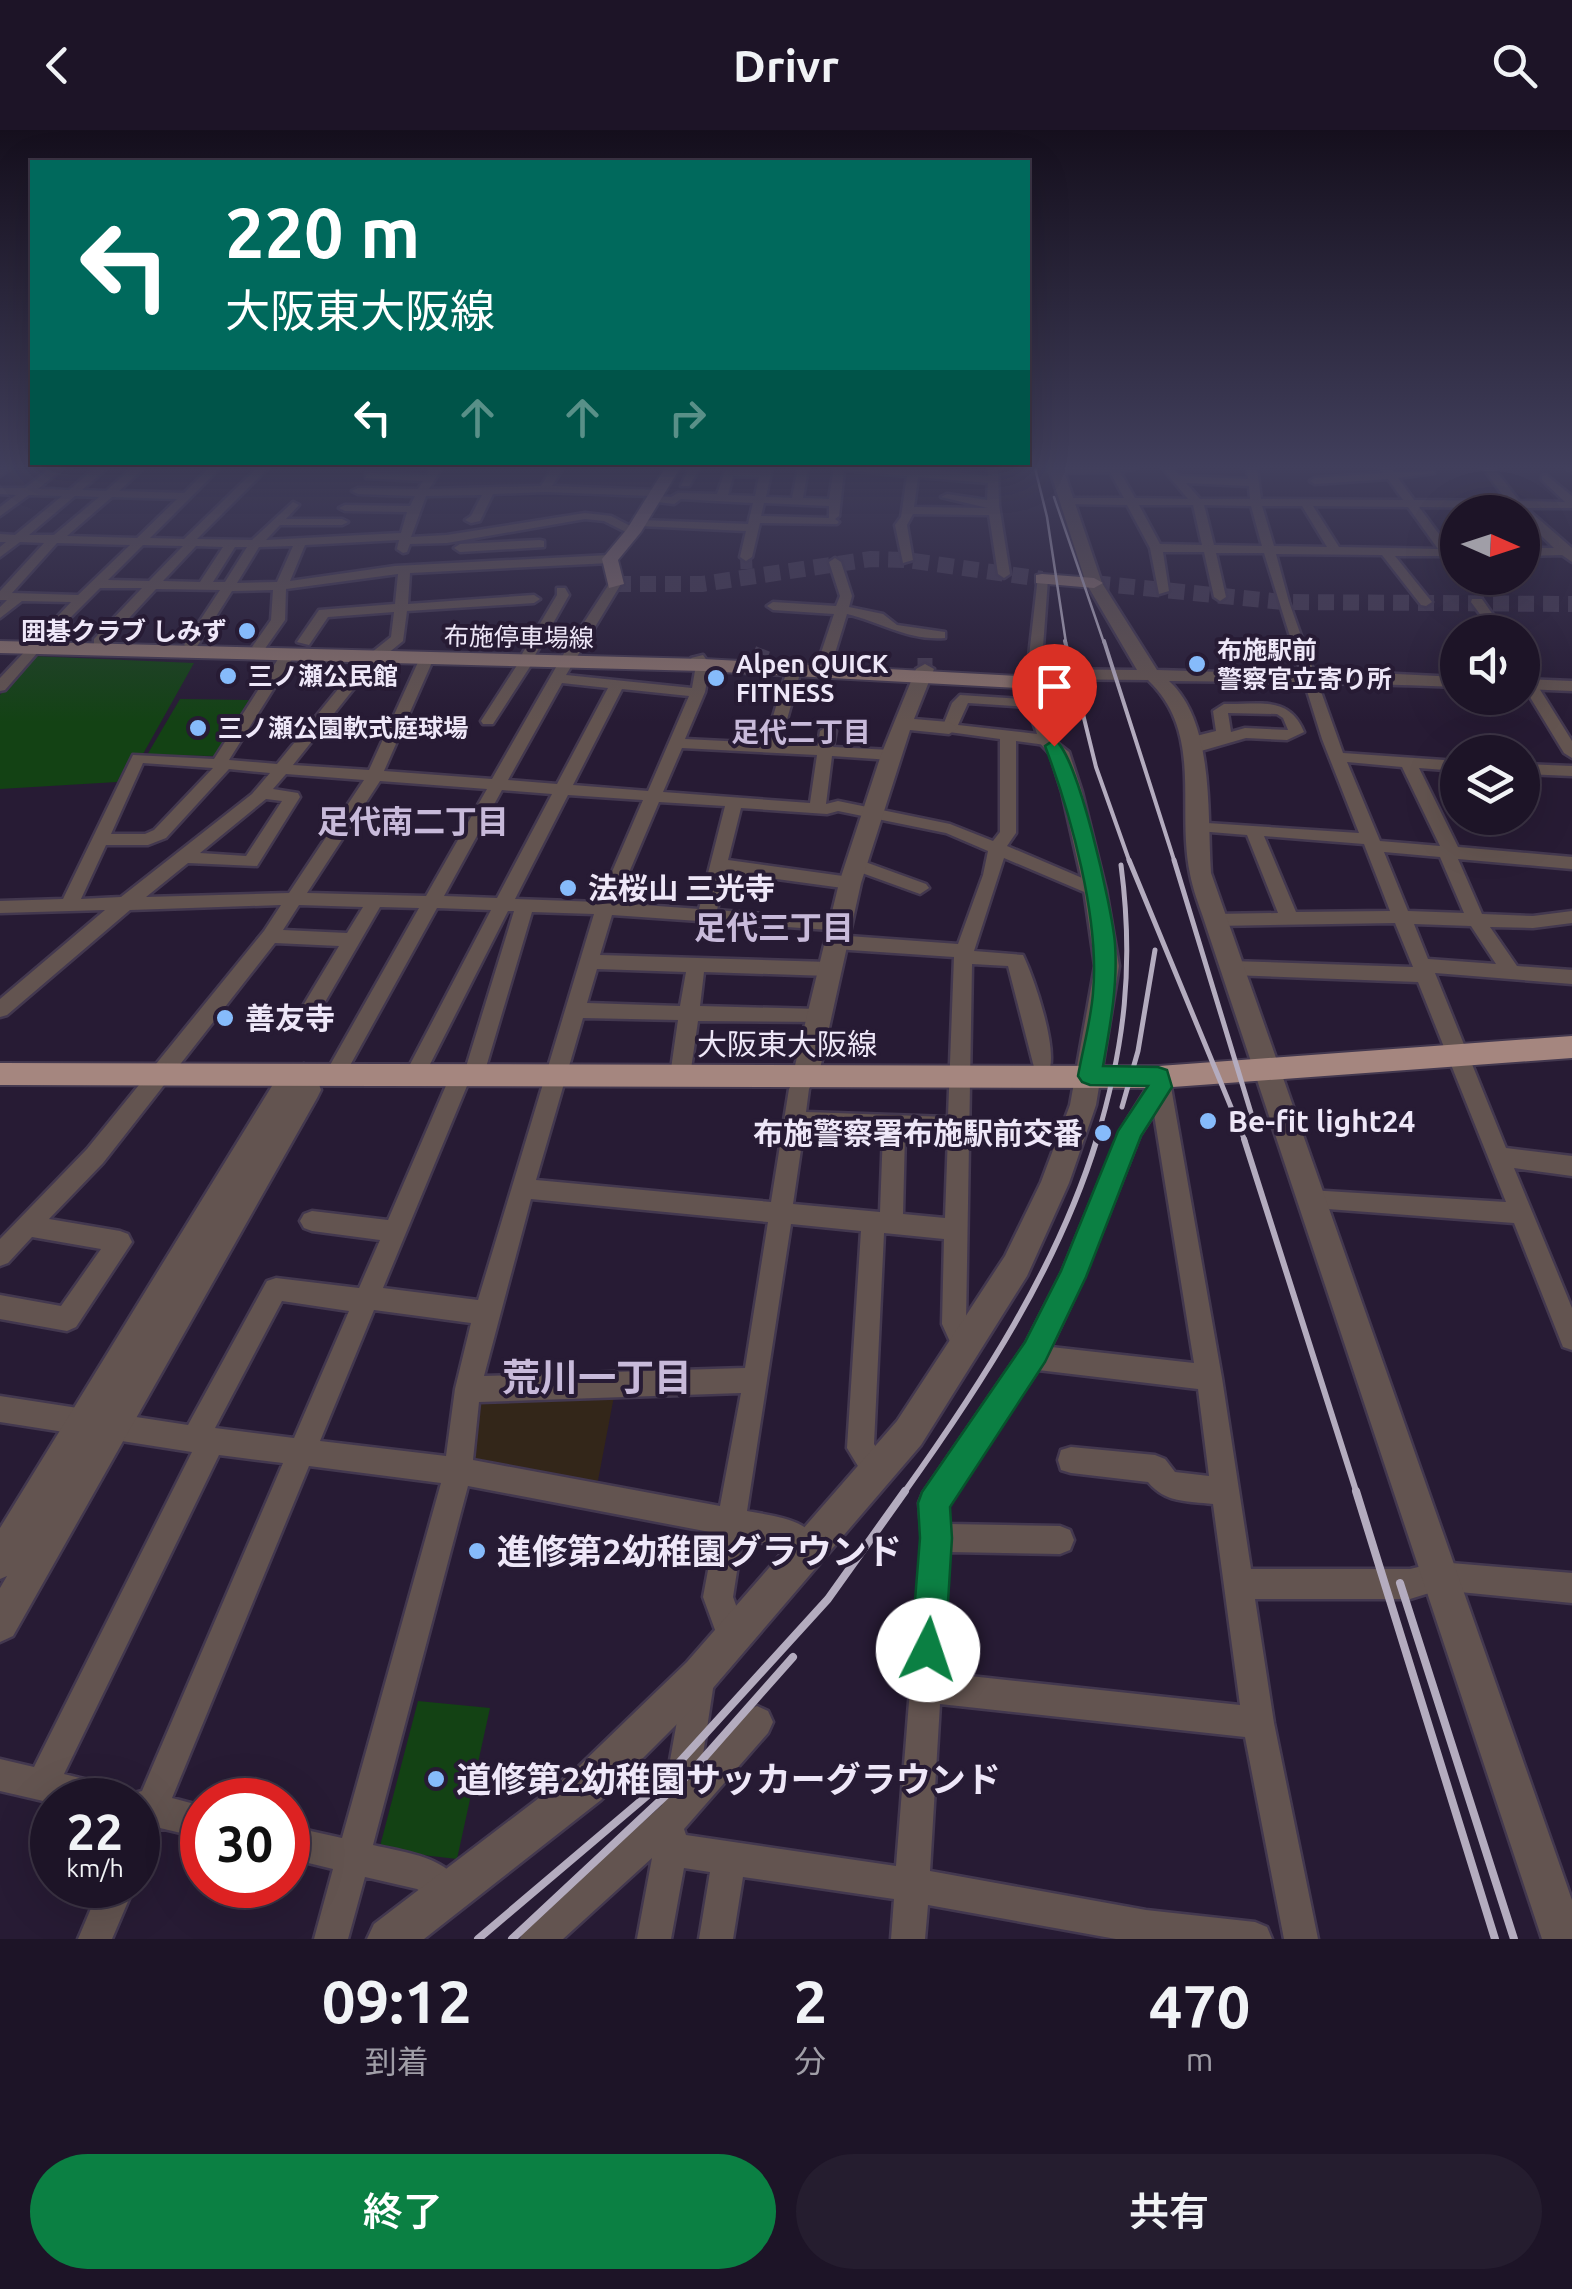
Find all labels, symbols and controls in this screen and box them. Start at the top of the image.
icon: back [30,38,85,93]
icon: search [1487,38,1542,93]
text: Drivr [733,40,839,91]
text: 220 m [225,193,420,271]
icon: left [60,200,190,330]
text: 大阪東大阪線 [225,285,495,336]
icon: left [345,390,400,445]
icon: ahead [450,390,505,445]
icon: ahead [555,390,610,445]
icon: right [660,390,715,445]
north arrow [1440,495,1540,595]
map controls [1440,495,1540,835]
button: sound [1440,615,1540,715]
place label: 囲碁クラブ しみず [21,617,227,645]
marker: 囲碁クラブ しみず [236,620,258,642]
street label: 布施停車場線 [444,622,594,652]
place label: 布施駅前 警察官立寄り所 [1217,636,1392,693]
pin [1012,644,1097,747]
place label: Alpen QUICK FITNESS [736,650,889,707]
marker: 布施駅前 警察官立寄り所 [1186,653,1208,675]
icon: arrive [1027,659,1082,714]
place label: 三ノ瀬公民館 [248,662,398,690]
marker: 三ノ瀬公民館 [217,665,239,687]
marker: Alpen QUICK FITNESS [705,667,727,689]
place label: 三ノ瀬公園軟式庭球場 [218,714,468,742]
district label: 足代二丁目 [731,716,871,747]
marker: 三ノ瀬公園軟式庭球場 [187,717,209,739]
button: layers [1440,735,1540,835]
district label: 足代南二丁目 [317,803,509,839]
place label: 法桜山 三光寺 [588,871,775,905]
marker: 法桜山 三光寺 [557,877,579,899]
district label: 足代三丁目 [694,909,854,945]
place label: 善友寺 [245,1001,335,1035]
marker: 善友寺 [214,1007,236,1029]
street label: 大阪東大阪線 [697,1027,877,1061]
place label: Be-fit light24 [1228,1104,1416,1138]
marker: Be-fit light24 [1197,1110,1219,1132]
place label: 布施警察署布施駅前交番 [753,1116,1083,1150]
marker: 布施警察署布施駅前交番 [1092,1122,1114,1144]
district label: 荒川一丁目 [502,1356,692,1398]
place label: 進修第2幼稚園グラウンド [497,1531,902,1571]
marker: 進修第2幼稚園グラウンド [466,1540,488,1562]
position arrow [876,1598,980,1702]
place label: 道修第2幼稚園サッカーグラウンド [456,1759,1001,1799]
marker: 道修第2幼稚園サッカーグラウンド [425,1768,447,1790]
speed limit sign: 30 [180,1778,310,1908]
text: 22 [67,1803,123,1859]
text: km/h [66,1854,124,1882]
text: 09:12 [322,1967,472,2034]
text: 2 [793,1967,827,2034]
text: 470 [1149,1972,1250,2039]
text: m [1186,2041,1213,2077]
text: 到着 [365,2043,429,2079]
text: 分 [794,2043,826,2079]
button: 終了 [30,2154,776,2269]
button: 共有 [796,2154,1542,2269]

